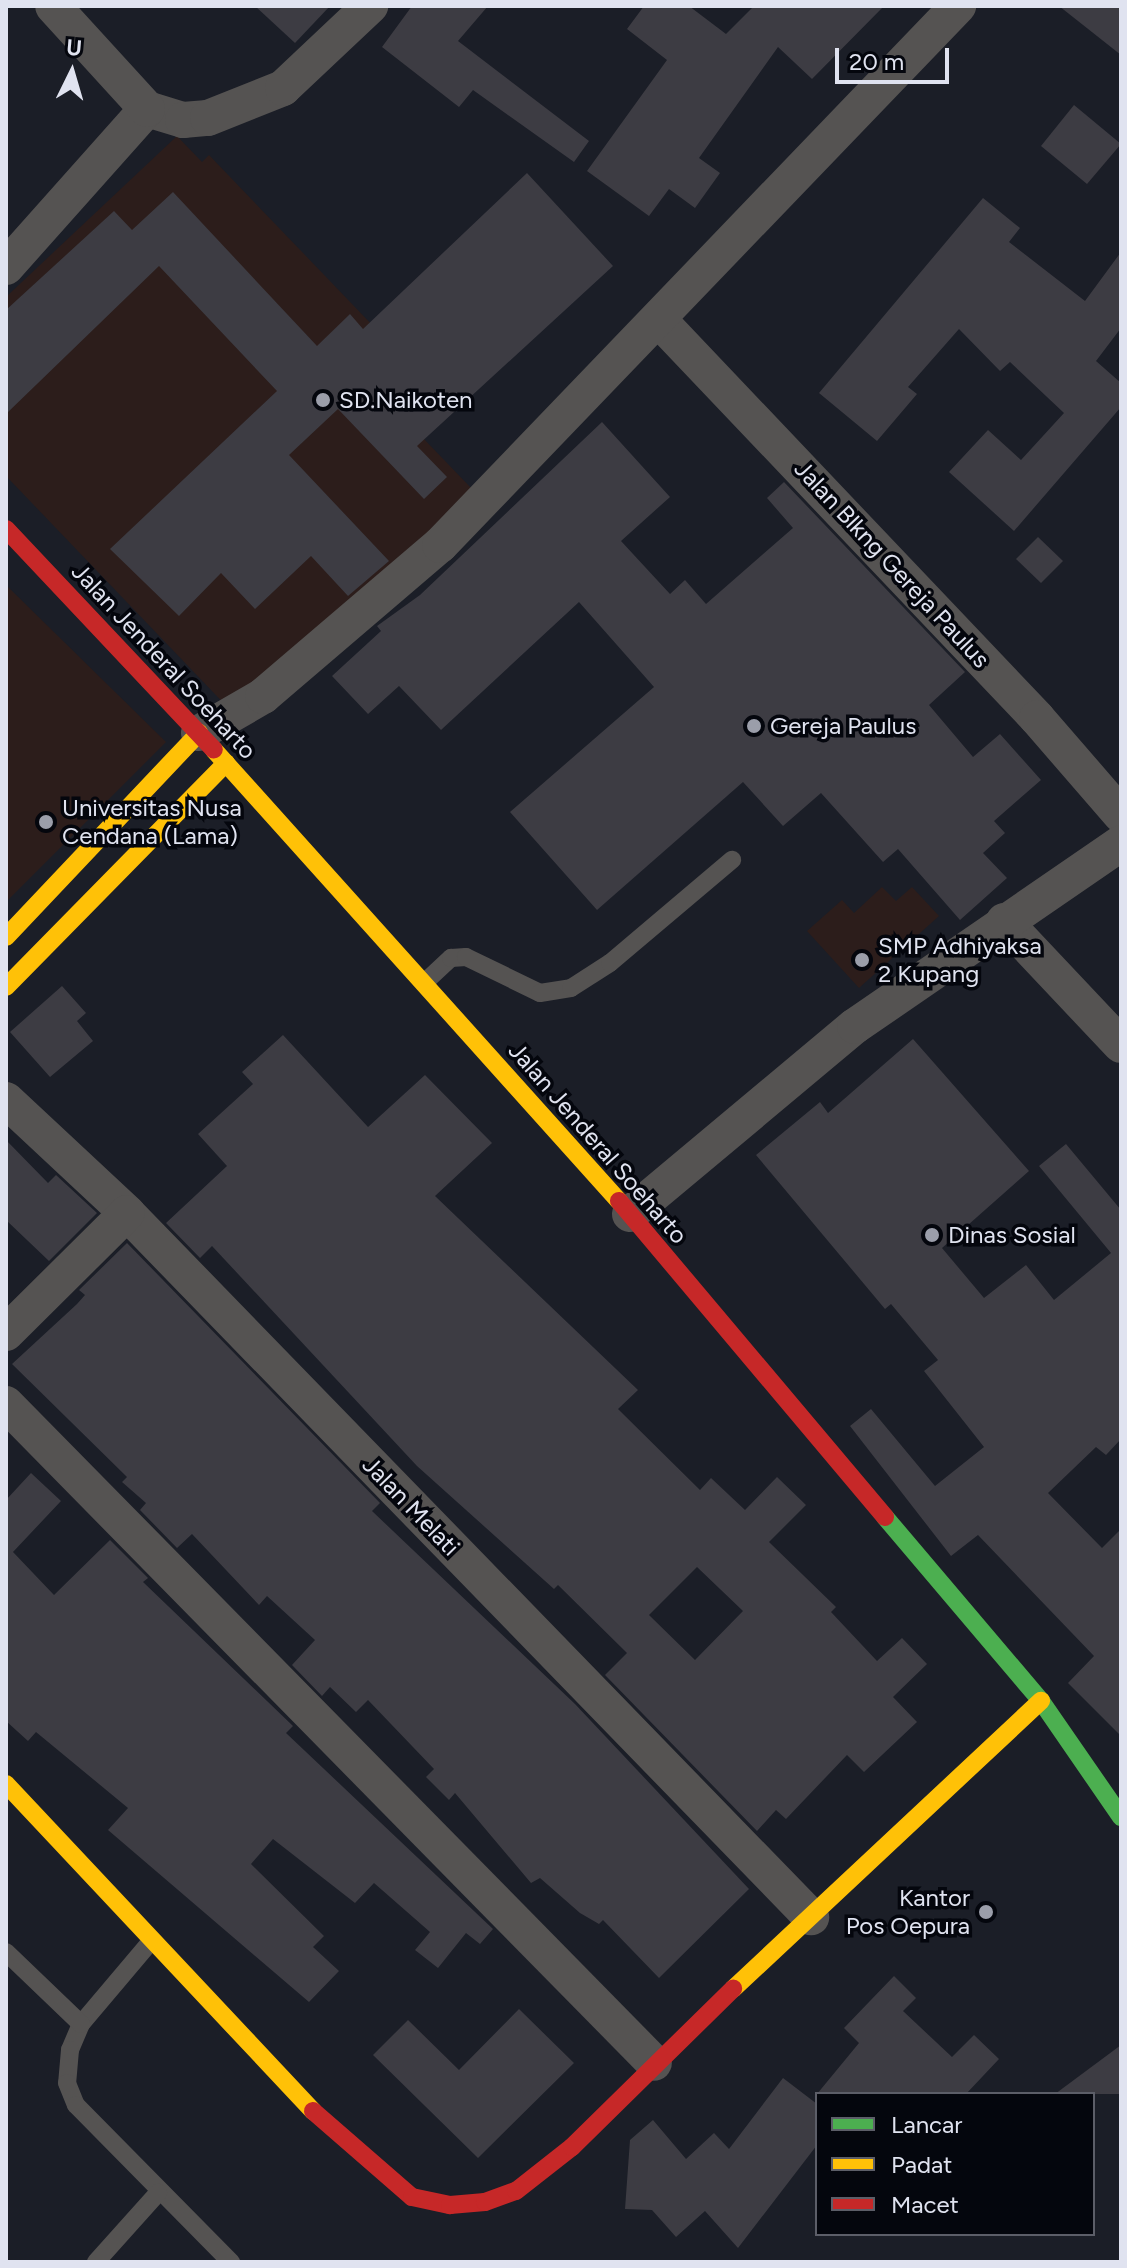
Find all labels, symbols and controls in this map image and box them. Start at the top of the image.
north arrow [32,32,112,112]
scale bar [839,32,953,82]
text: U [65,33,83,62]
text: 20 m [849,47,904,76]
place label: SD.Naikoten [339,386,472,414]
marker: SD.Naikoten [314,391,332,409]
street label: Jalan Blkng Gereja Paulus [788,454,996,674]
street label: Jalan Jenderal Soeharto [66,557,262,765]
place label: Gereja Paulus [770,712,916,740]
marker: Gereja Paulus [745,717,763,735]
place label: Universitas Nusa Cendana (Lama) [62,794,242,850]
marker: Universitas Nusa Cendana (Lama) [37,813,55,831]
place label: SMP Adhiyaksa 2 Kupang [878,932,1042,988]
marker: SMP Adhiyaksa 2 Kupang [853,951,871,969]
street label: Jalan Jenderal Soeharto [503,1036,693,1250]
place label: Dinas Sosial [948,1221,1076,1249]
marker: Dinas Sosial [923,1226,941,1244]
street label: Jalan Melati [357,1450,465,1562]
place label: Kantor Pos Oepura [846,1884,970,1940]
marker: Kantor Pos Oepura [977,1903,995,1921]
legend [815,2092,1095,2236]
text: Lancar [891,2110,962,2139]
text: Padat [891,2150,952,2179]
text: Macet [891,2190,959,2219]

